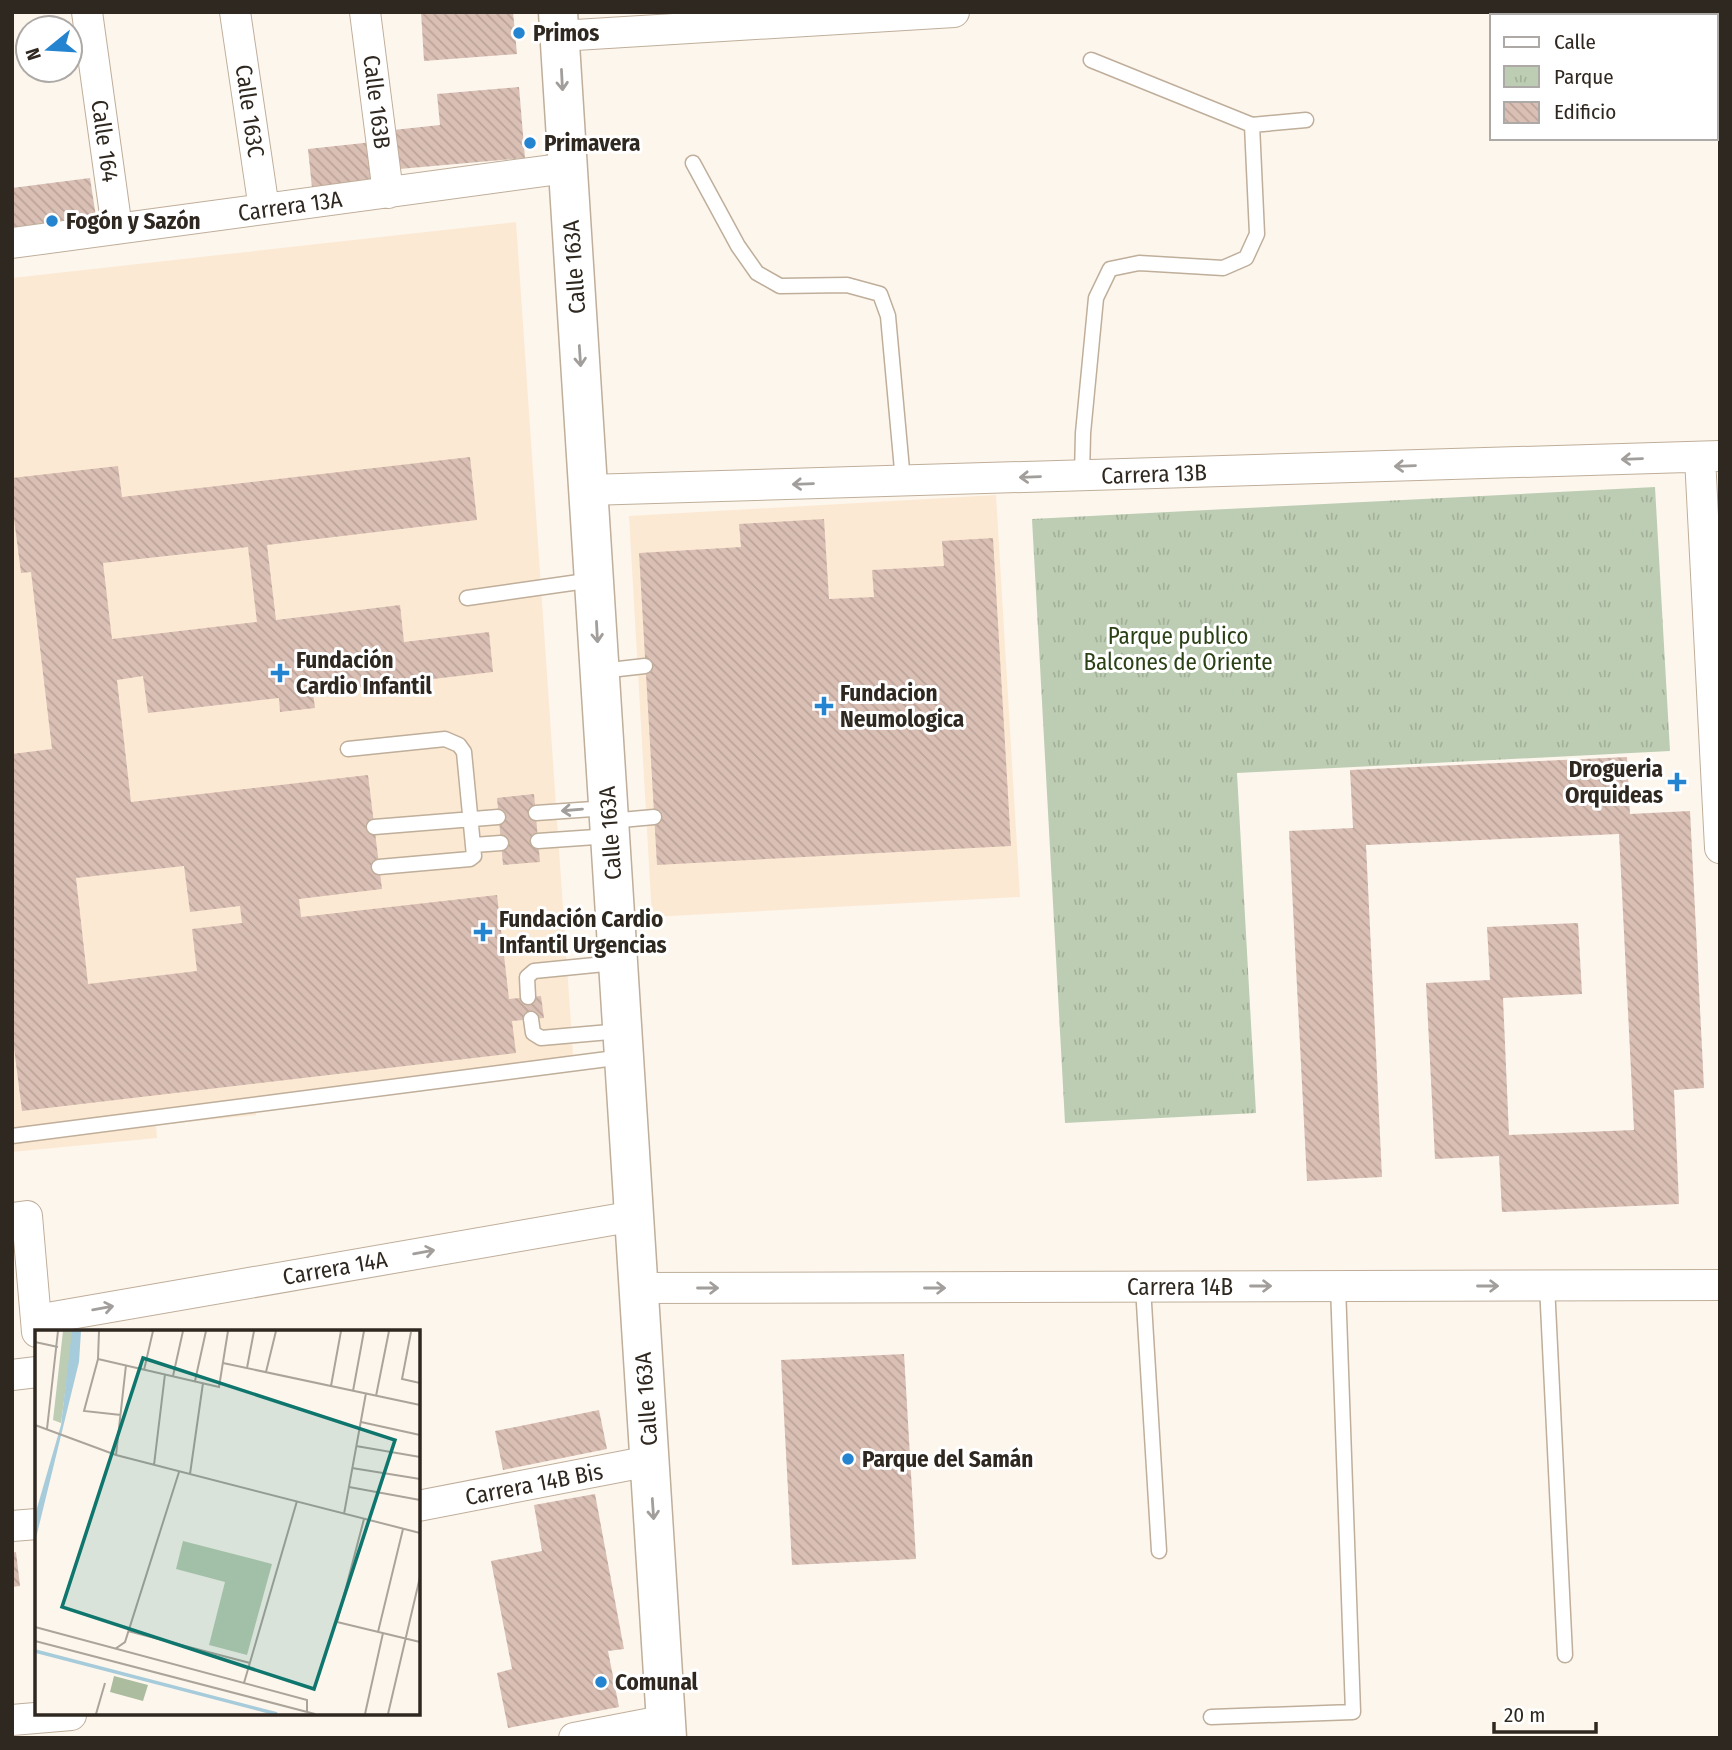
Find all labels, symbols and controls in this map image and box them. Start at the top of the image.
north arrow [14,14,84,84]
legend [1490,14,1718,140]
place label: Primos [533,19,599,47]
marker: Primos [511,25,527,41]
text: Calle [1554,29,1596,55]
text: N [21,45,46,63]
street label: Calle 163B [357,53,397,151]
street label: Calle 163C [230,63,270,160]
text: Parque [1554,64,1614,90]
one-way arrow [556,69,569,91]
street label: Calle 164 [85,98,125,184]
text: Edificio [1554,99,1616,125]
place label: Primavera [544,129,641,157]
marker: Primavera [522,135,538,151]
street label: Carrera 13A [236,185,344,227]
place label: Fogón y Sazón [66,207,201,235]
marker: Fogón y Sazón [44,213,60,229]
street label: Calle 163A [557,219,591,315]
one-way arrow [573,345,586,368]
one-way arrow [1621,452,1644,466]
street label: Carrera 13B [1101,458,1207,490]
one-way arrow [1393,459,1416,473]
one-way arrow [1019,471,1042,484]
one-way arrow [792,477,815,491]
one-way arrow [591,620,604,643]
park label: Parque publico Balcones de Oriente [1083,622,1273,676]
place label: Fundación Cardio Infantil [296,646,432,700]
marker: Fundación Cardio Infantil [270,663,290,683]
place label: Fundacion Neumologica [840,679,964,733]
marker: Fundacion Neumologica [814,696,834,716]
place label: Drogueria Orquideas [1565,755,1663,809]
marker: Drogueria Orquideas [1669,774,1685,790]
street label: Calle 163A [593,785,627,881]
one-way arrow [561,804,584,817]
place label: Fundación Cardio Infantil Urgencias [499,905,667,959]
marker: Fundación Cardio Infantil Urgencias [473,922,493,942]
street label: Carrera 14A [281,1245,389,1291]
one-way arrow [412,1245,435,1259]
street label: Carrera 14B [1127,1273,1233,1301]
one-way arrow [1249,1279,1272,1293]
one-way arrow [1476,1279,1499,1292]
one-way arrow [696,1281,719,1295]
one-way arrow [923,1281,946,1295]
one-way arrow [91,1301,114,1314]
inset map [35,1330,420,1715]
street label: Calle 163A [629,1351,663,1447]
place label: Parque del Samán [862,1445,1033,1473]
marker: Parque del Samán [840,1451,856,1467]
street label: Carrera 14B Bis [463,1457,605,1511]
one-way arrow [647,1497,660,1519]
place label: Comunal [615,1668,699,1696]
marker: Comunal [593,1674,609,1690]
scale bar [1494,1690,1596,1734]
text: 20 m [1504,1702,1545,1728]

